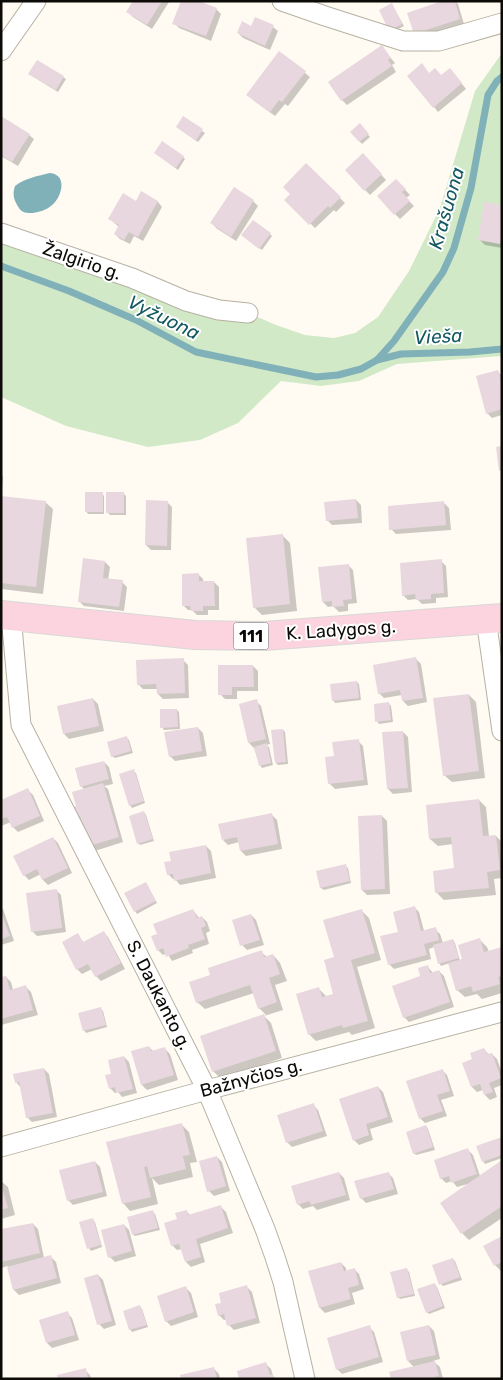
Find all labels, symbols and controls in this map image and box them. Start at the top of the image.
water label: Krašuona [424,164,469,252]
street label: Žalgirio g. [40,237,124,285]
water label: Vyžuona [124,290,204,345]
water label: Vieša [413,324,463,349]
street label: K. Ladygos g. [285,615,397,645]
road number: 111 [234,622,268,650]
street label: S. Daukanto g. [122,936,196,1054]
street label: Bažnyčios g. [198,1054,304,1102]

